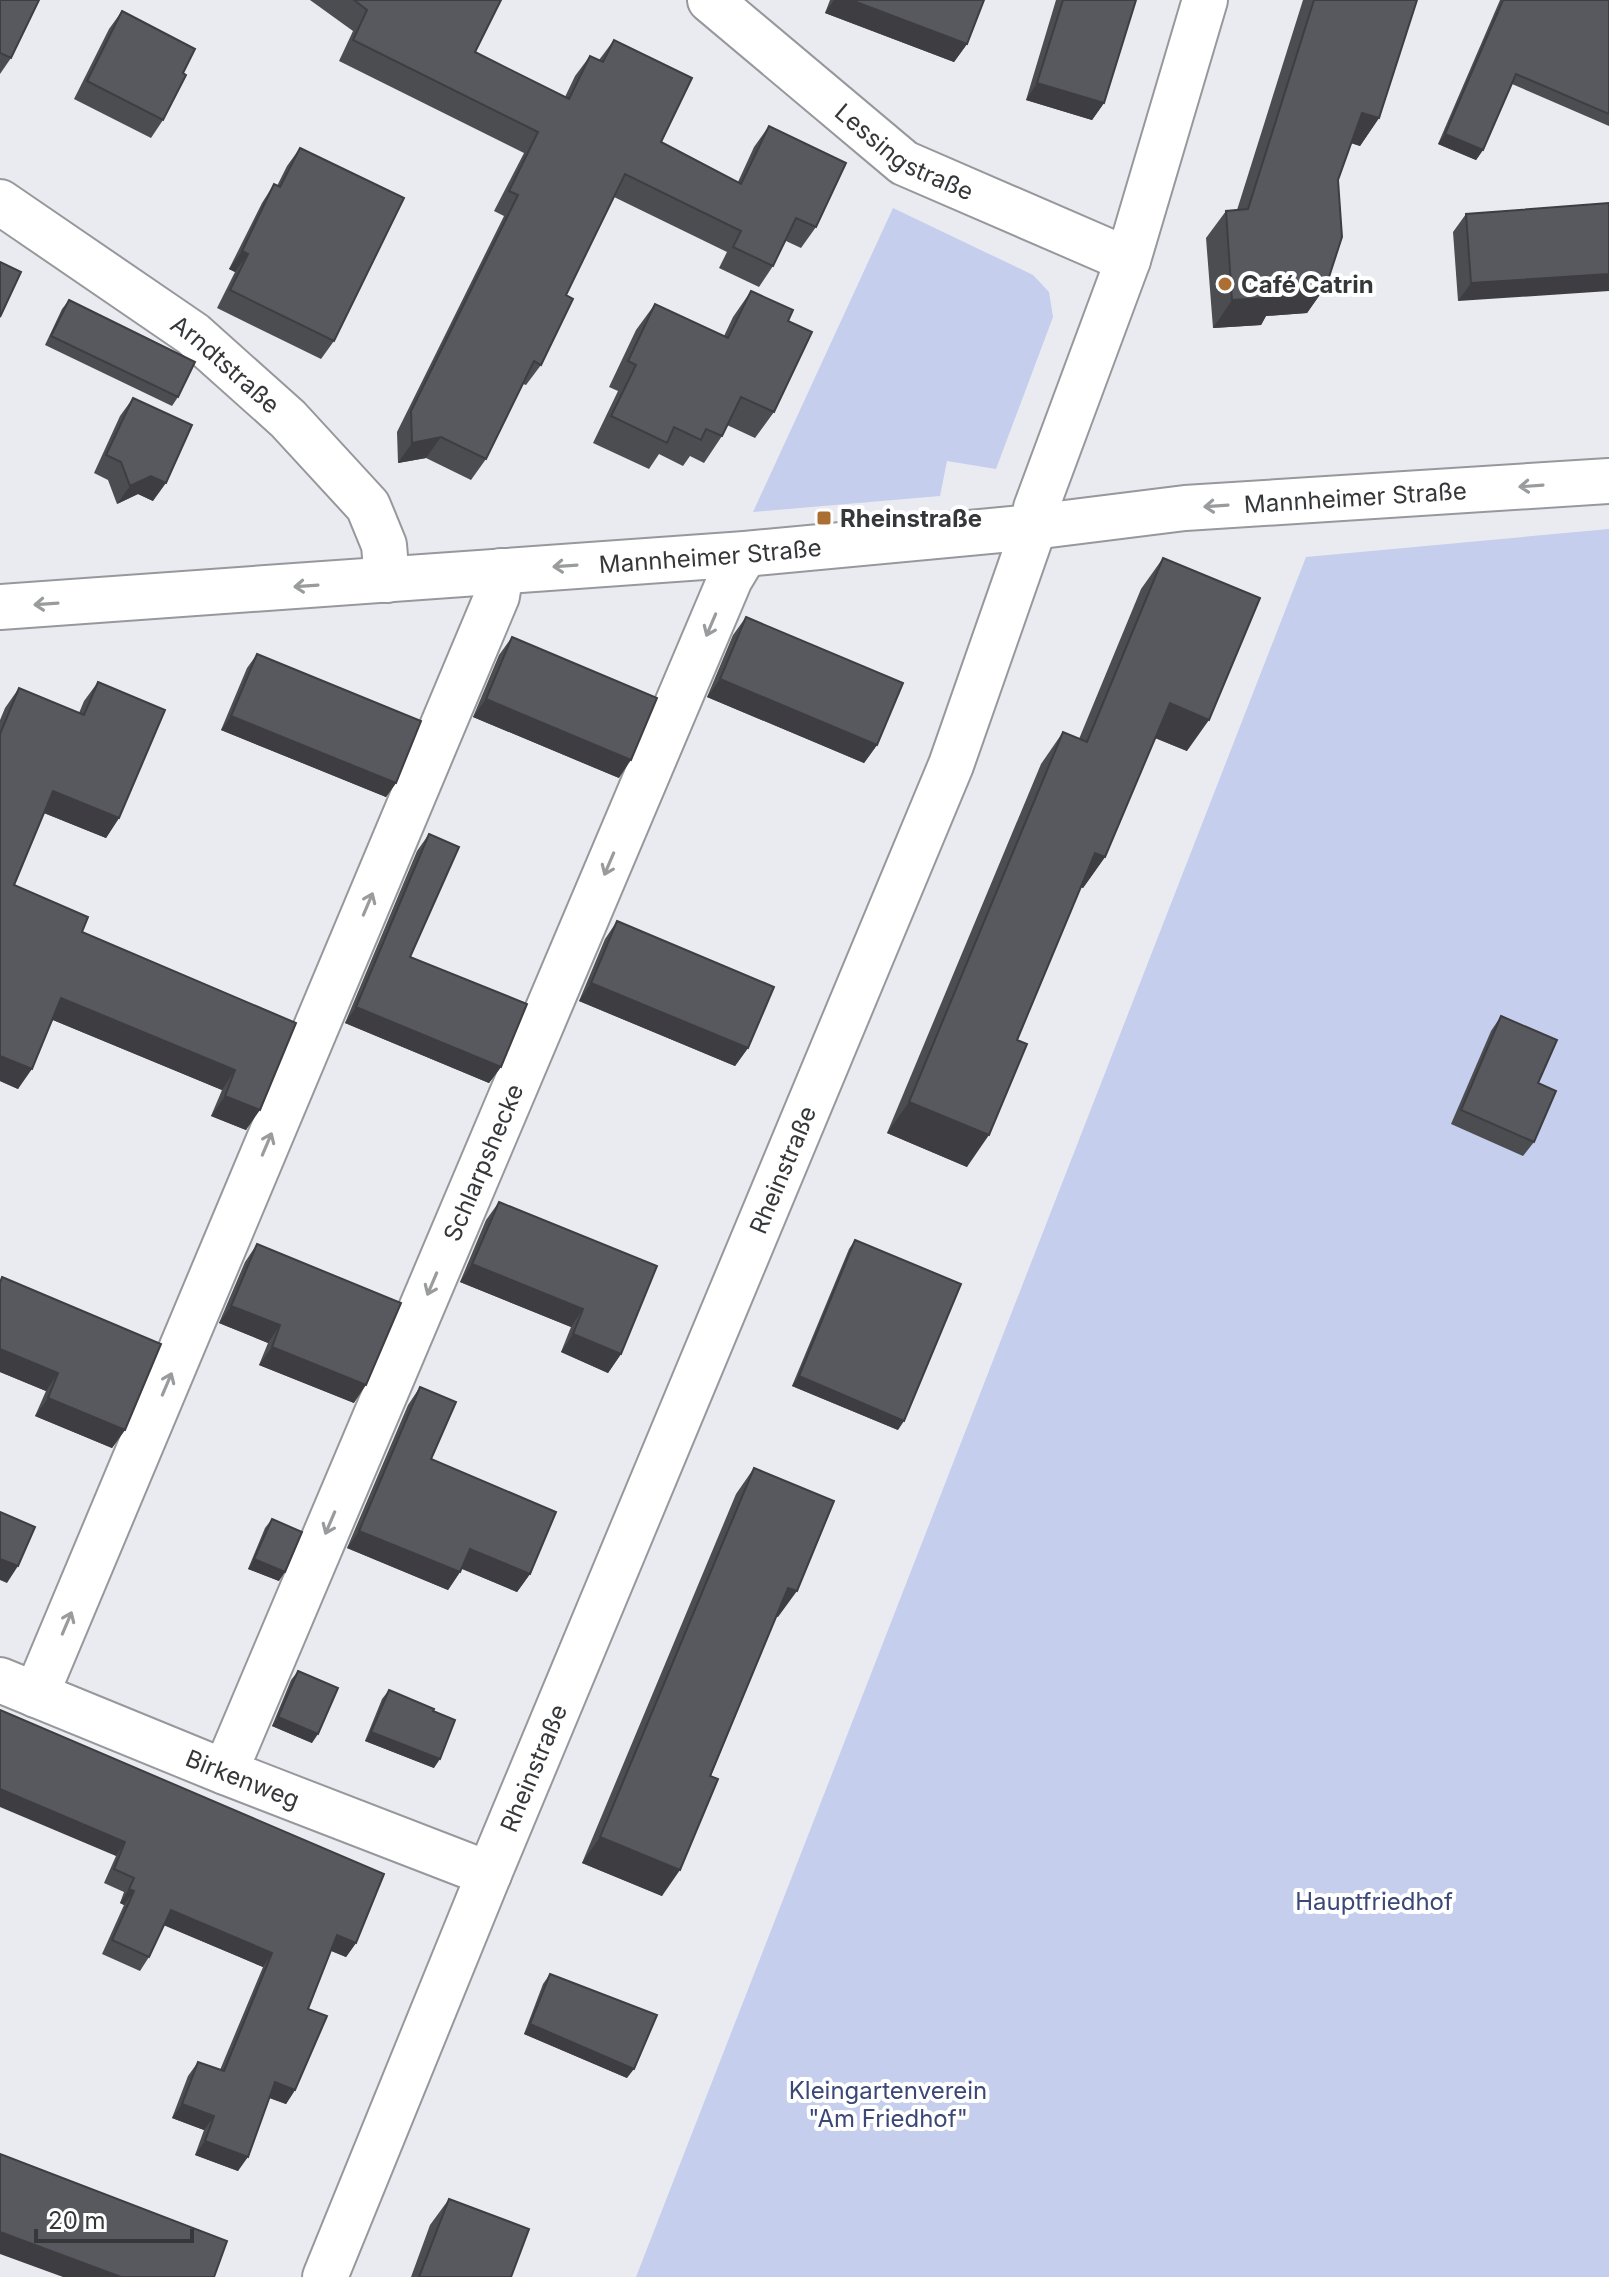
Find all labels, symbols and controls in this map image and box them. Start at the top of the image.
street label: Lessingstraße [829,97,978,206]
place label: Café Catrin [1241,270,1374,299]
marker: Café Catrin [1216,275,1234,293]
street label: Arndtstraße [166,309,286,419]
street label: Mannheimer Straße [1243,476,1468,519]
one-way arrow [1518,479,1545,494]
one-way arrow [1203,499,1230,514]
place label: Rheinstraße [840,504,982,533]
marker: Rheinstraße [815,509,833,527]
street label: Mannheimer Straße [598,532,823,579]
one-way arrow [552,559,579,574]
one-way arrow [293,579,320,594]
one-way arrow [33,597,60,612]
one-way arrow [702,612,717,636]
one-way arrow [601,851,616,876]
one-way arrow [361,892,376,917]
street label: Schlarpshecke [437,1079,529,1245]
street label: Rheinstraße [743,1102,822,1238]
one-way arrow [261,1132,276,1157]
one-way arrow [423,1271,438,1296]
one-way arrow [161,1372,175,1396]
one-way arrow [322,1510,337,1535]
one-way arrow [60,1611,75,1636]
street label: Rheinstraße [494,1700,573,1836]
street label: Birkenweg [182,1743,304,1814]
park label: Hauptfriedhof [1295,1887,1453,1916]
park label: Kleingartenverein "Am Friedhof" [789,2076,987,2133]
scale bar [36,2193,192,2243]
text: 20 m [48,2206,106,2235]

